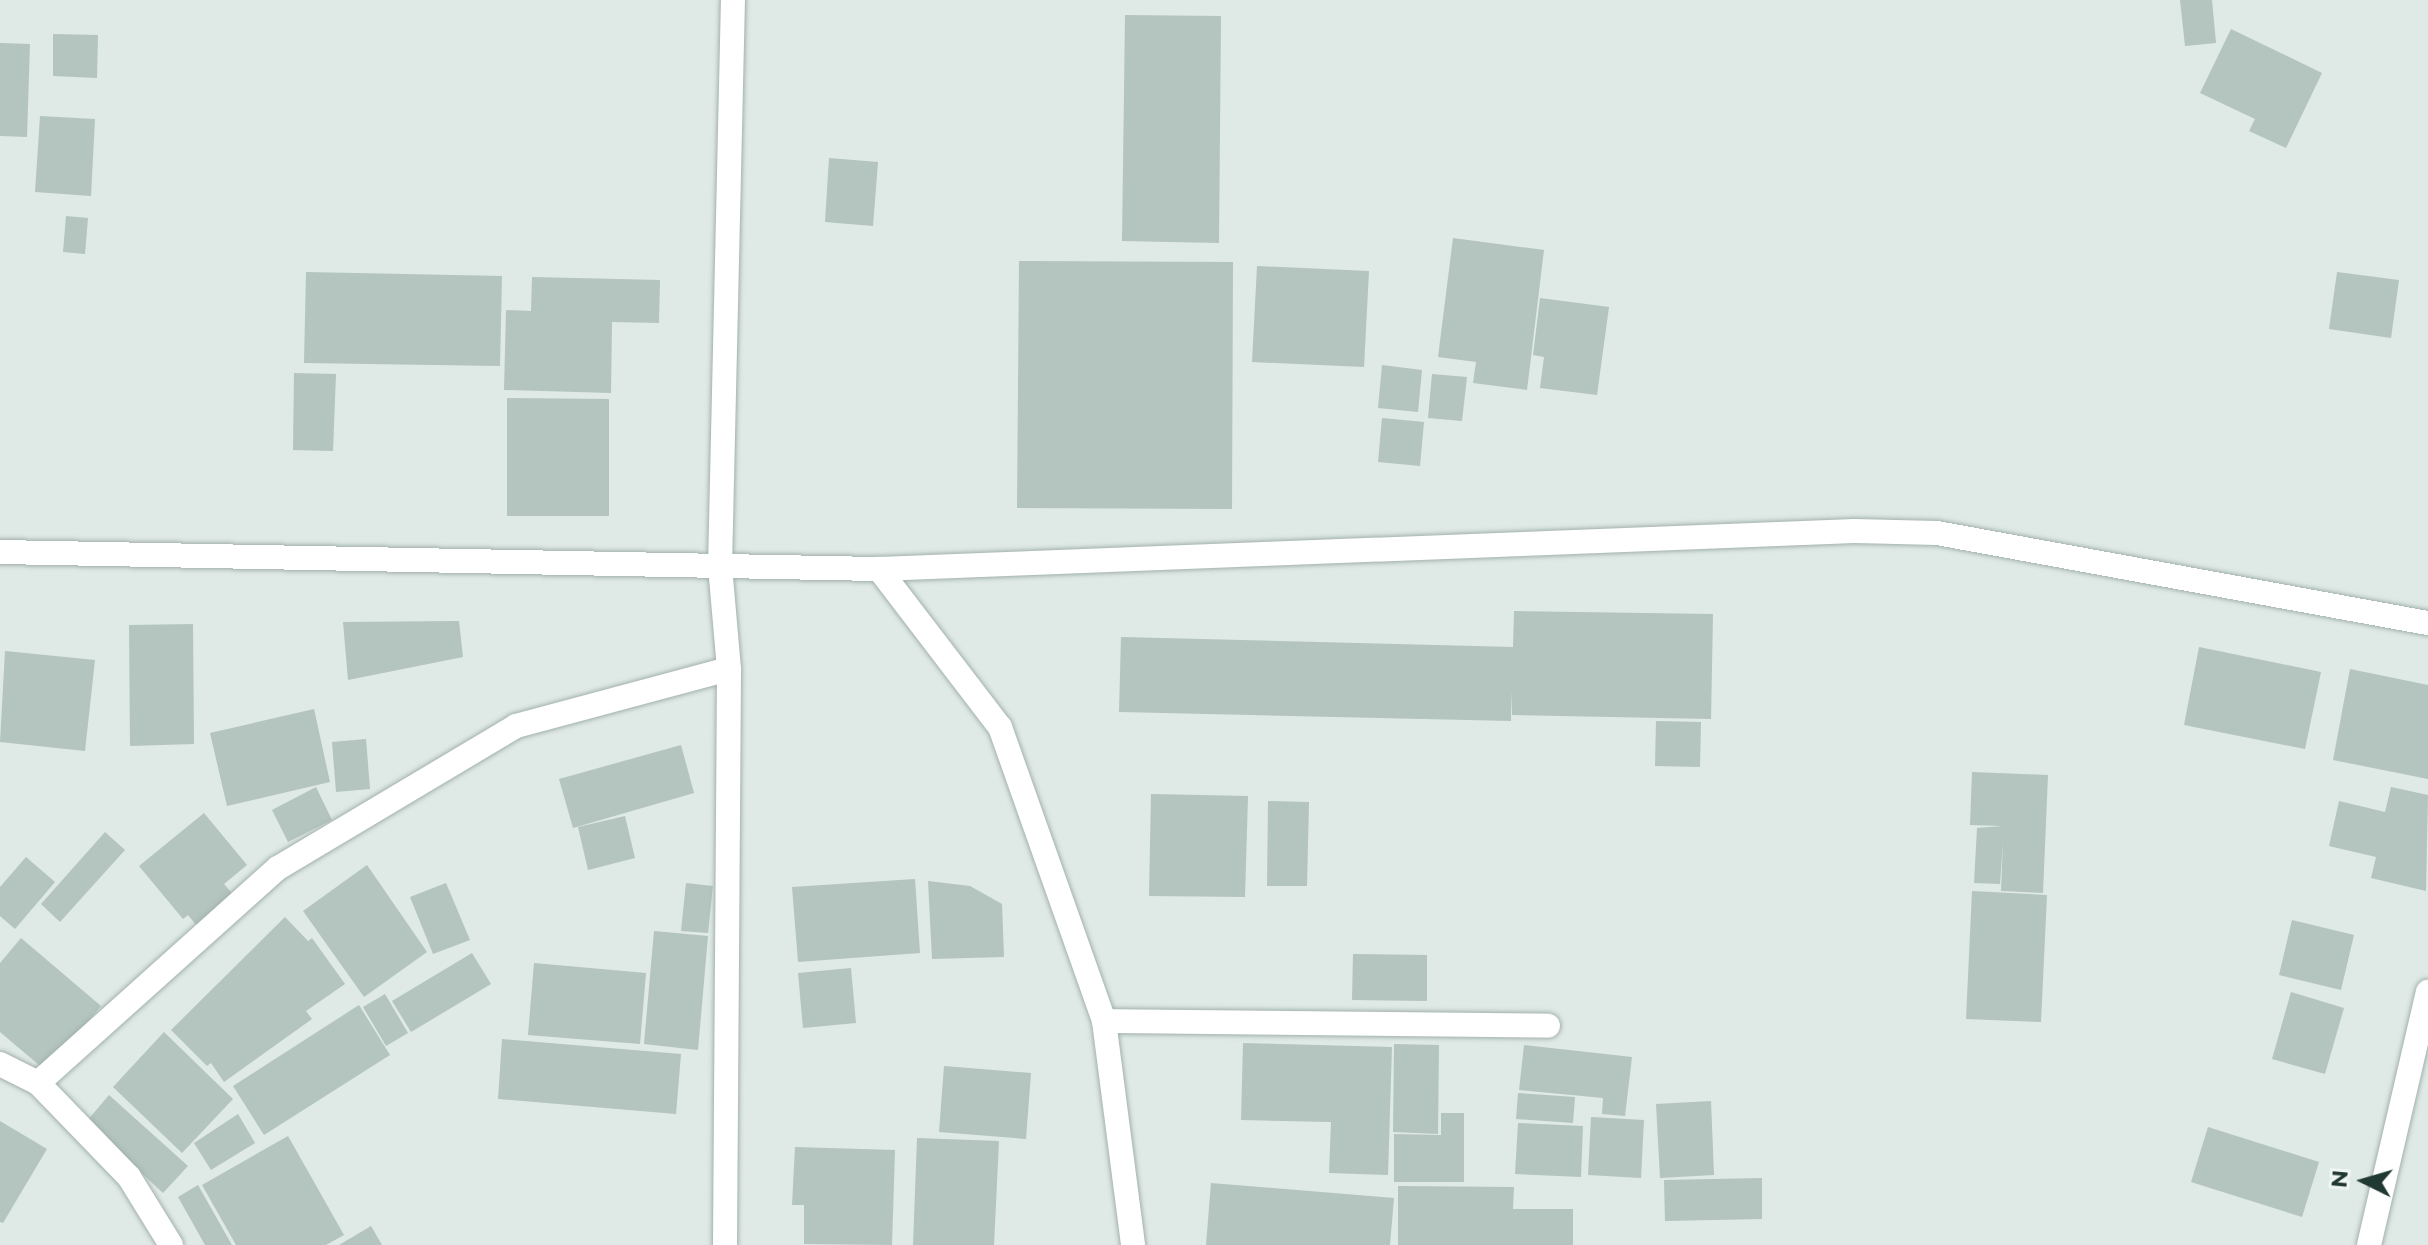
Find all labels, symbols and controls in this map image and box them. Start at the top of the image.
north arrow [2324,1141,2404,1221]
text: N [2325,1169,2354,1189]

